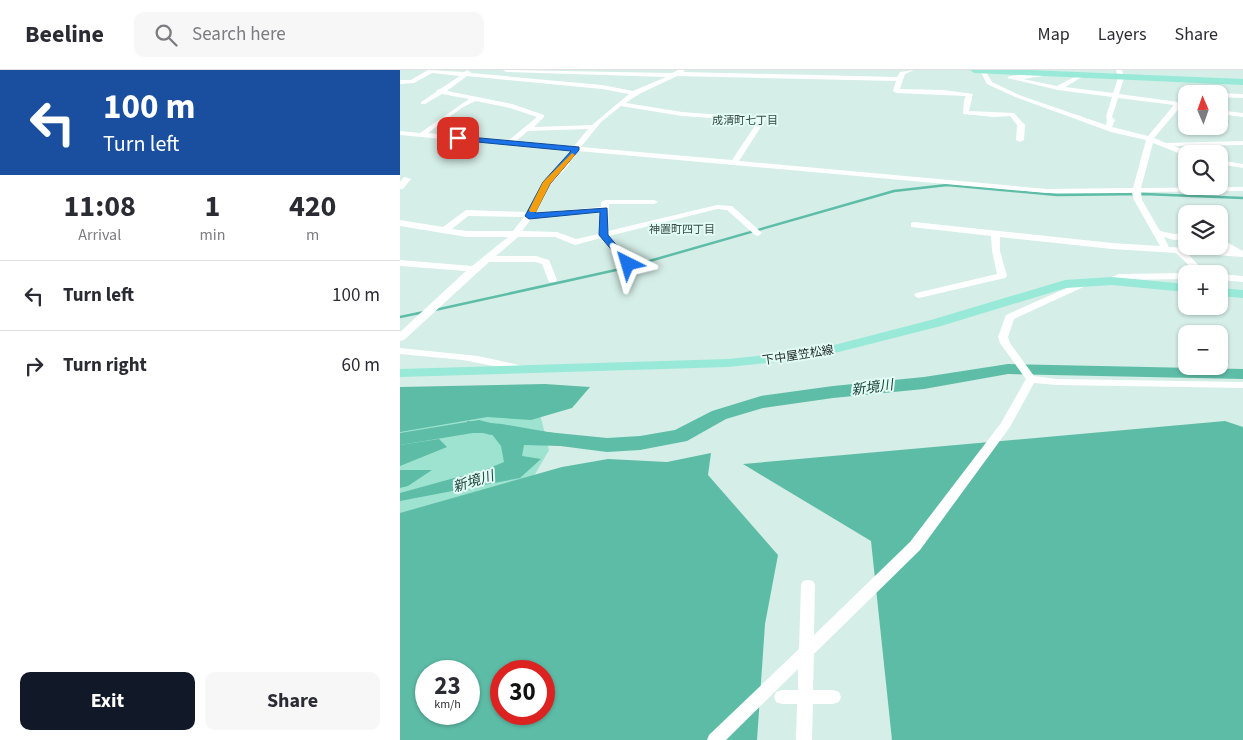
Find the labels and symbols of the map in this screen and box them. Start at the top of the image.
north arrow [1178,85,1228,135]
district label: 成清町七丁目 [712,113,778,128]
pin [437,117,479,159]
district label: 神置町四丁目 [649,222,715,237]
position arrow [601,237,653,289]
street label: 下中屋笠松線 [761,341,835,370]
water label: 新境川 [850,375,896,401]
water label: 新境川 [450,466,498,498]
speed limit sign: 30 [490,660,555,725]

